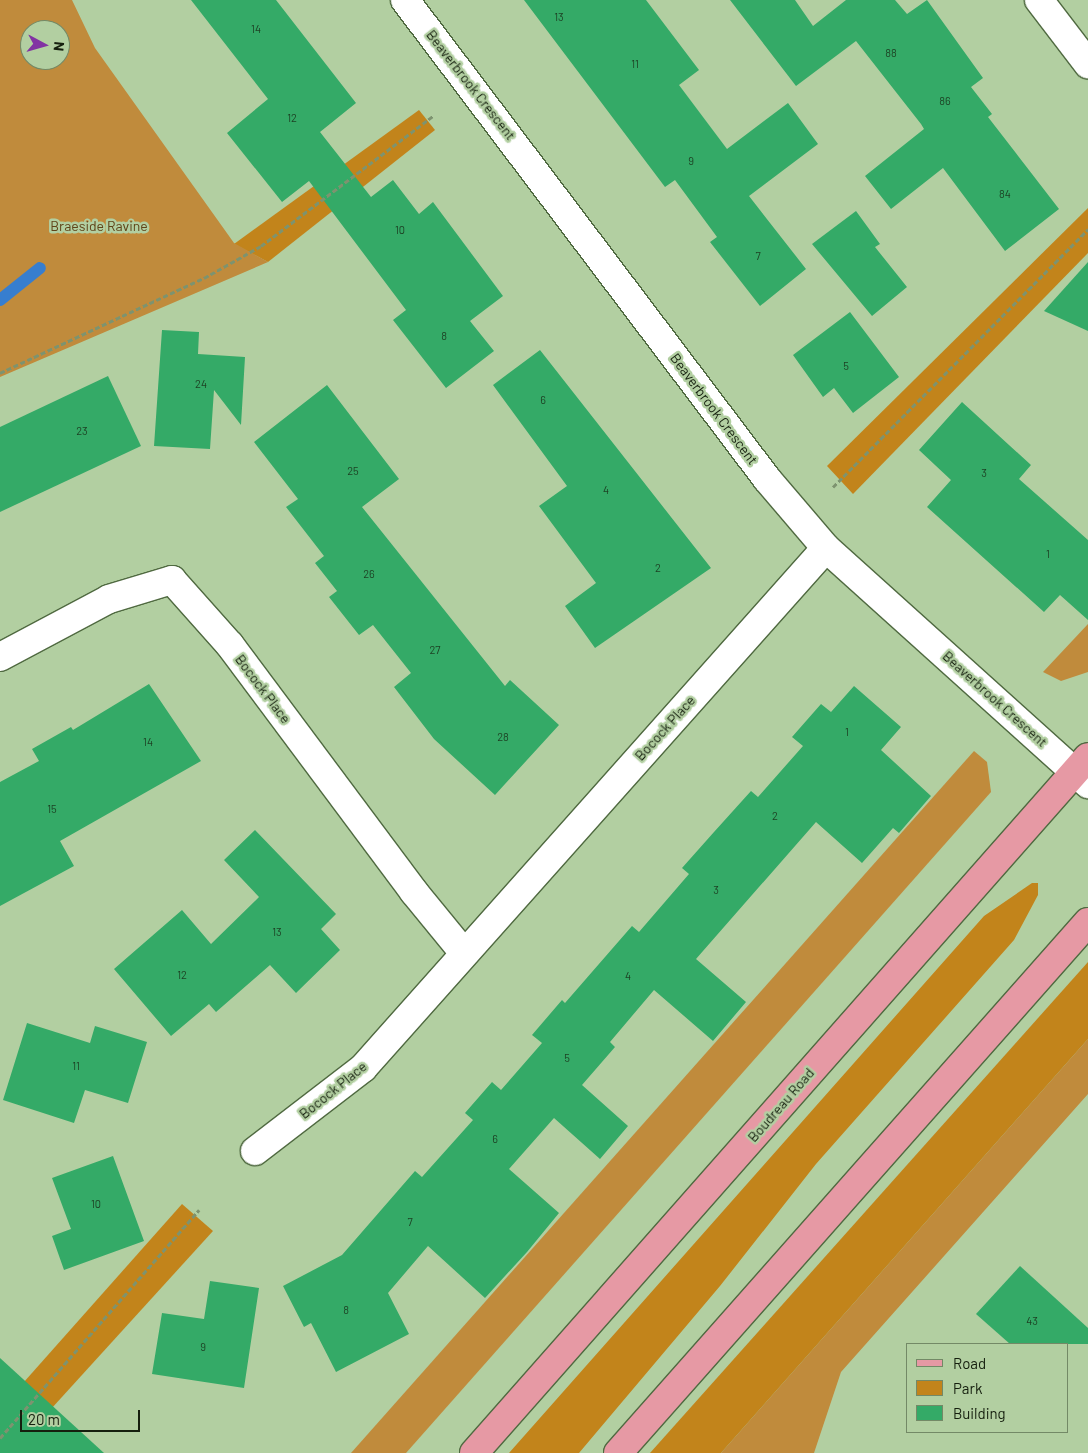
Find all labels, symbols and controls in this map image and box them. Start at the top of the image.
house number: 13 [554,10,564,24]
north arrow [20,20,70,70]
house number: 14 [251,22,261,36]
street label: Beaverbrook Crescent [423,27,519,143]
text: N [50,41,68,52]
house number: 88 [885,46,897,60]
house number: 11 [631,57,639,71]
house number: 86 [939,94,951,108]
house number: 12 [287,111,297,125]
house number: 9 [688,154,694,168]
house number: 84 [999,187,1011,201]
park label: Braeside Ravine [50,218,148,234]
house number: 10 [395,223,405,237]
house number: 7 [755,249,761,263]
house number: 8 [441,329,447,343]
street label: Beaverbrook Crescent [667,350,761,468]
house number: 5 [843,359,849,373]
house number: 24 [195,377,207,391]
house number: 6 [540,393,546,407]
house number: 23 [76,424,88,438]
house number: 25 [347,464,359,478]
house number: 3 [981,466,987,480]
house number: 4 [603,483,609,497]
house number: 1 [1046,547,1050,561]
house number: 2 [655,561,661,575]
house number: 26 [363,567,375,581]
house number: 27 [429,643,441,657]
street label: Beaverbrook Crescent [939,648,1051,750]
street label: Bocock Place [232,651,294,727]
street label: Bocock Place [631,692,699,764]
house number: 1 [845,725,849,739]
house number: 28 [497,730,509,744]
house number: 14 [143,735,153,749]
house number: 15 [47,802,57,816]
house number: 2 [772,809,778,823]
house number: 3 [713,883,719,897]
house number: 13 [272,925,282,939]
house number: 12 [177,968,187,982]
house number: 4 [625,969,631,983]
house number: 5 [564,1051,570,1065]
street label: Bocock Place [296,1058,370,1122]
house number: 11 [72,1059,80,1073]
street label: Boudreau Road [744,1065,818,1145]
house number: 6 [492,1132,498,1146]
house number: 10 [91,1197,101,1211]
house number: 7 [407,1215,413,1229]
house number: 8 [343,1303,349,1317]
house number: 43 [1026,1314,1038,1328]
house number: 9 [200,1340,206,1354]
legend [906,1343,1068,1433]
text: Road [953,1354,986,1372]
text: Park [953,1379,982,1397]
scale bar [22,1400,142,1432]
text: Building [953,1404,1006,1422]
text: 20 m [28,1410,60,1428]

